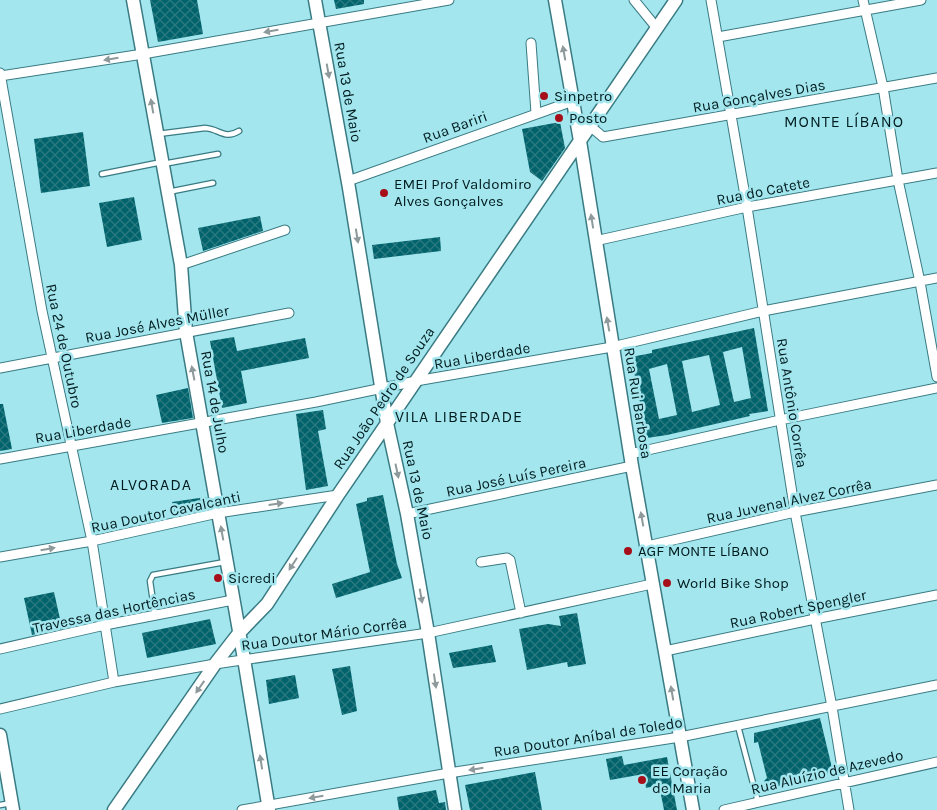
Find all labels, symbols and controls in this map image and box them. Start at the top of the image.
one-way arrow [263,28,279,36]
street label: Rua 13 de Maio [330,41,366,143]
one-way arrow [560,44,568,60]
one-way arrow [103,55,119,63]
one-way arrow [324,63,332,79]
street label: Rua Gonçalves Dias [691,75,827,117]
place label: Sinpetro [554,87,612,105]
marker: Sinpetro [538,90,550,102]
one-way arrow [148,98,156,114]
street label: Rua Bariri [420,107,490,147]
place label: Posto [569,109,607,127]
marker: Posto [553,112,565,124]
district label: MONTE LÍBANO [784,112,904,131]
street label: Rua do Catete [715,173,811,209]
place label: EMEI Prof Valdomiro Alves Gonçalves [394,175,532,210]
marker: EMEI Prof Valdomiro Alves Gonçalves [378,187,390,199]
one-way arrow [588,213,596,229]
one-way arrow [353,229,361,245]
street label: Rua 24 de Outubro [42,282,86,410]
street label: Rua José Alves Müller [83,301,231,347]
one-way arrow [604,315,612,331]
street label: Rua João Pedro de Souza [329,323,439,473]
street label: Rua Antônio Corrêa [773,337,811,469]
street label: Rua Liberdade [433,339,531,373]
street label: Rua Rui Barbosa [620,346,656,460]
street label: Rua 14 de Julho [197,349,233,455]
one-way arrow [189,365,197,381]
district label: VILA LIBERDADE [395,407,523,426]
street label: Rua Liberdade [34,413,132,447]
street label: Rua 13 de Maio [399,439,437,541]
street label: Rua José Luís Pereira [444,453,588,501]
one-way arrow [394,463,402,479]
district label: ALVORADA [110,475,192,494]
street label: Rua Juvenal Alvez Corrêa [705,475,873,527]
street label: Rua Doutor Cavalcanti [89,487,243,537]
one-way arrow [268,500,284,508]
one-way arrow [637,510,645,526]
one-way arrow [217,525,225,541]
place label: AGF MONTE LÍBANO [638,542,769,560]
one-way arrow [40,544,56,552]
marker: AGF MONTE LÍBANO [622,545,634,557]
one-way arrow [288,558,298,571]
place label: Sicredi [228,569,276,587]
marker: Sicredi [212,572,224,584]
place label: World Bike Shop [677,574,789,592]
marker: World Bike Shop [661,577,673,589]
street label: Travessa das Hortências [31,585,197,637]
street label: Rua Robert Spengler [728,586,868,632]
one-way arrow [418,588,426,604]
street label: Rua Doutor Mário Corrêa [240,613,408,655]
one-way arrow [432,674,440,690]
one-way arrow [195,680,205,693]
one-way arrow [668,685,676,701]
street label: Rua Doutor Aníbal de Toledo [492,713,684,761]
street label: Rua Aluízio de Azevedo [749,746,905,798]
one-way arrow [257,754,265,770]
place label: EE Coração de Maria [652,762,728,797]
one-way arrow [468,765,484,773]
marker: EE Coração de Maria [636,774,648,786]
one-way arrow [308,794,324,802]

